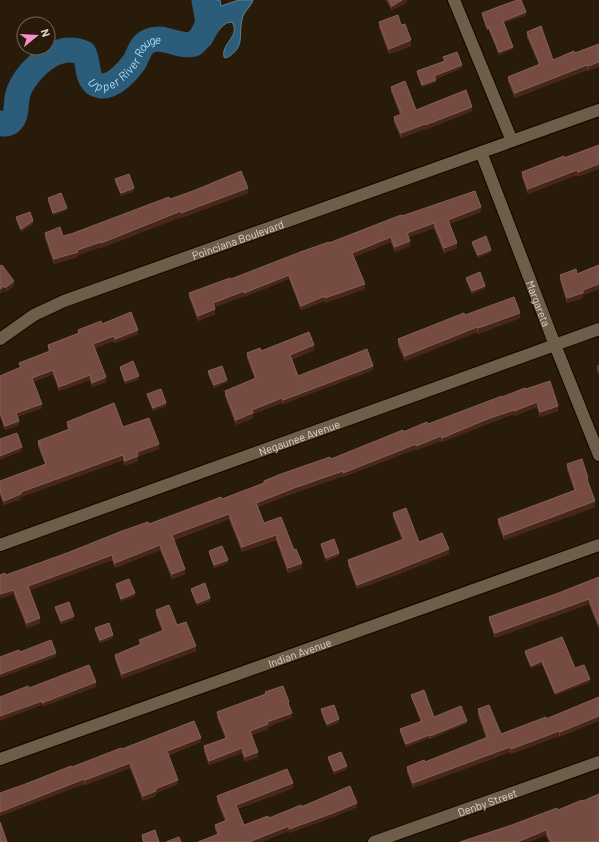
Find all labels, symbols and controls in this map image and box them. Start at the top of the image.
north arrow [16,16,56,56]
text: N [39,27,53,38]
water label: Upper River Rouge [85,32,161,93]
street label: Poinciana Boulevard [190,217,285,261]
street label: Margareta [524,278,554,328]
street label: Negaunee Avenue [257,416,342,458]
street label: Indian Avenue [266,635,333,669]
street label: Denby Street [456,785,518,818]

